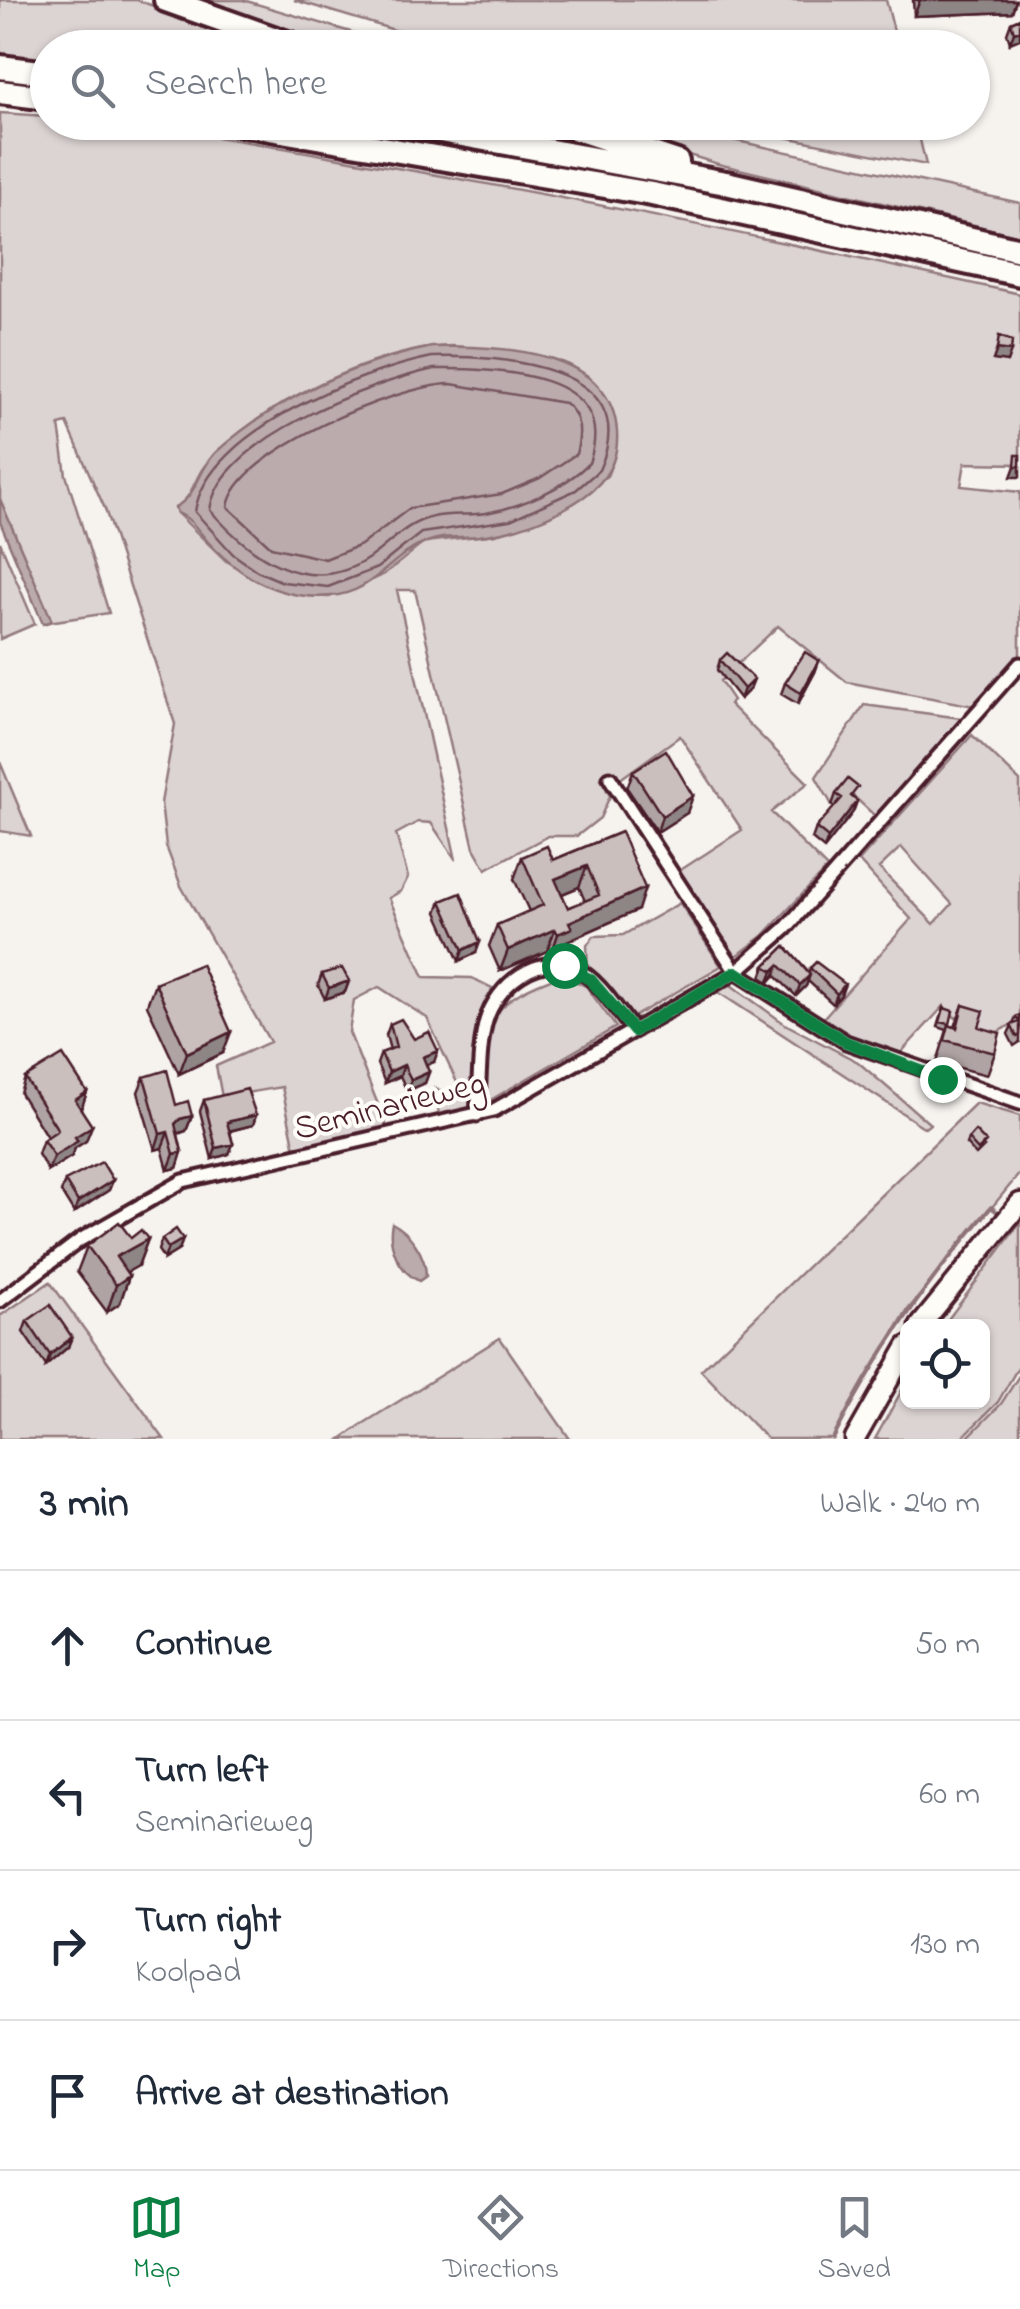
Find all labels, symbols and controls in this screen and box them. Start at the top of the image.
search box [30,30,990,140]
text: Search here [145,57,327,113]
icon: search [65,58,120,113]
route start [542,943,588,989]
route end [920,1057,966,1103]
street label: Seminarieweg [289,1059,491,1156]
map controls [900,1319,990,1409]
button: locate [900,1319,990,1409]
text: 3 min [40,1474,129,1535]
text: Walk · 240 m [820,1481,980,1528]
text: Continue [135,1617,271,1673]
icon: ahead [40,1618,95,1673]
text: 50 m [915,1622,980,1669]
text: Turn left [135,1744,268,1800]
icon: left [40,1768,95,1823]
text: 60 m [919,1772,980,1819]
text: Seminarieweg [135,1800,313,1847]
text: Turn right [135,1894,281,1950]
icon: right [40,1918,95,1973]
text: 130 m [910,1922,980,1969]
text: Koolpad [135,1950,241,1997]
text: Arrive at destination [135,2067,449,2123]
icon: arrive [40,2068,95,2123]
tab: Map [129,2190,184,2291]
tab: Directions [443,2190,559,2291]
tab: Saved [818,2190,891,2291]

